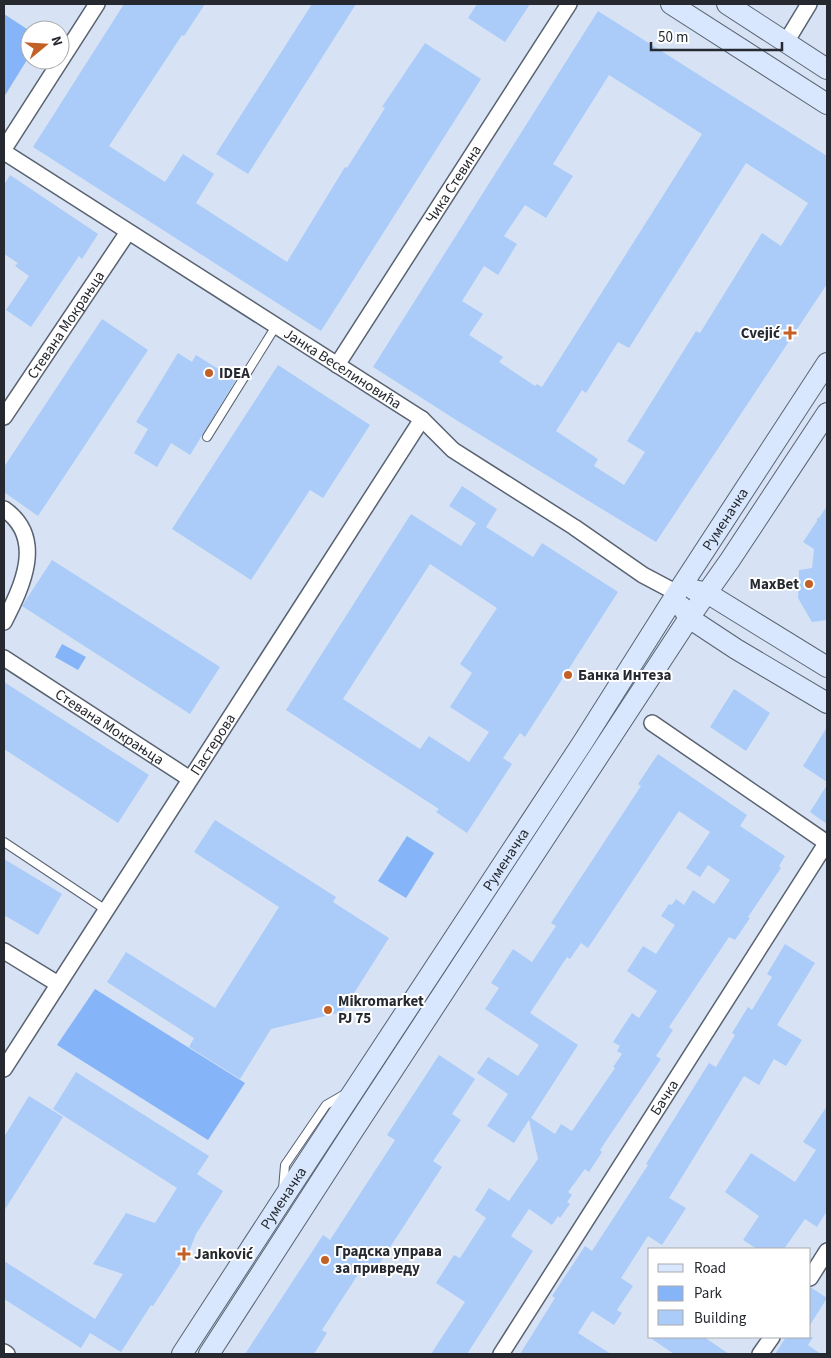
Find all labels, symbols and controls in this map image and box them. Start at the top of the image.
north arrow [20,20,70,70]
scale bar [651,20,782,52]
text: 50 m [658,27,688,48]
text: N [45,34,67,49]
street label: Чика Стевина [421,141,487,228]
street label: Стевана Мокрањца [22,267,110,383]
street label: Јанка Веселиновића [280,323,406,414]
place label: Cvejić [741,323,781,344]
marker: Cvejić [784,327,796,339]
place label: IDEA [219,363,250,384]
marker: IDEA [203,367,215,379]
street label: Руменачка [697,484,754,555]
place label: MaxBet [750,574,799,595]
marker: MaxBet [803,578,815,590]
place label: Банка Интеза [578,665,672,686]
marker: Банка Интеза [562,669,574,681]
street label: Стевана Мокрањца [51,684,168,770]
street label: Пастерова [186,710,241,780]
street label: Руменачка [478,824,534,895]
place label: Mikromarket PJ 75 [338,991,424,1029]
marker: Mikromarket PJ 75 [322,1004,334,1016]
street label: Бачка [645,1076,684,1120]
street label: Руменачка [256,1163,312,1234]
place label: Градска управа за привреду [335,1241,442,1279]
place label: Janković [194,1244,254,1265]
marker: Janković [178,1248,190,1260]
legend [648,1248,811,1338]
marker: Градска управа за привреду [319,1254,331,1266]
text: Road [694,1258,726,1279]
text: Park [694,1283,723,1304]
text: Building [694,1308,747,1329]

